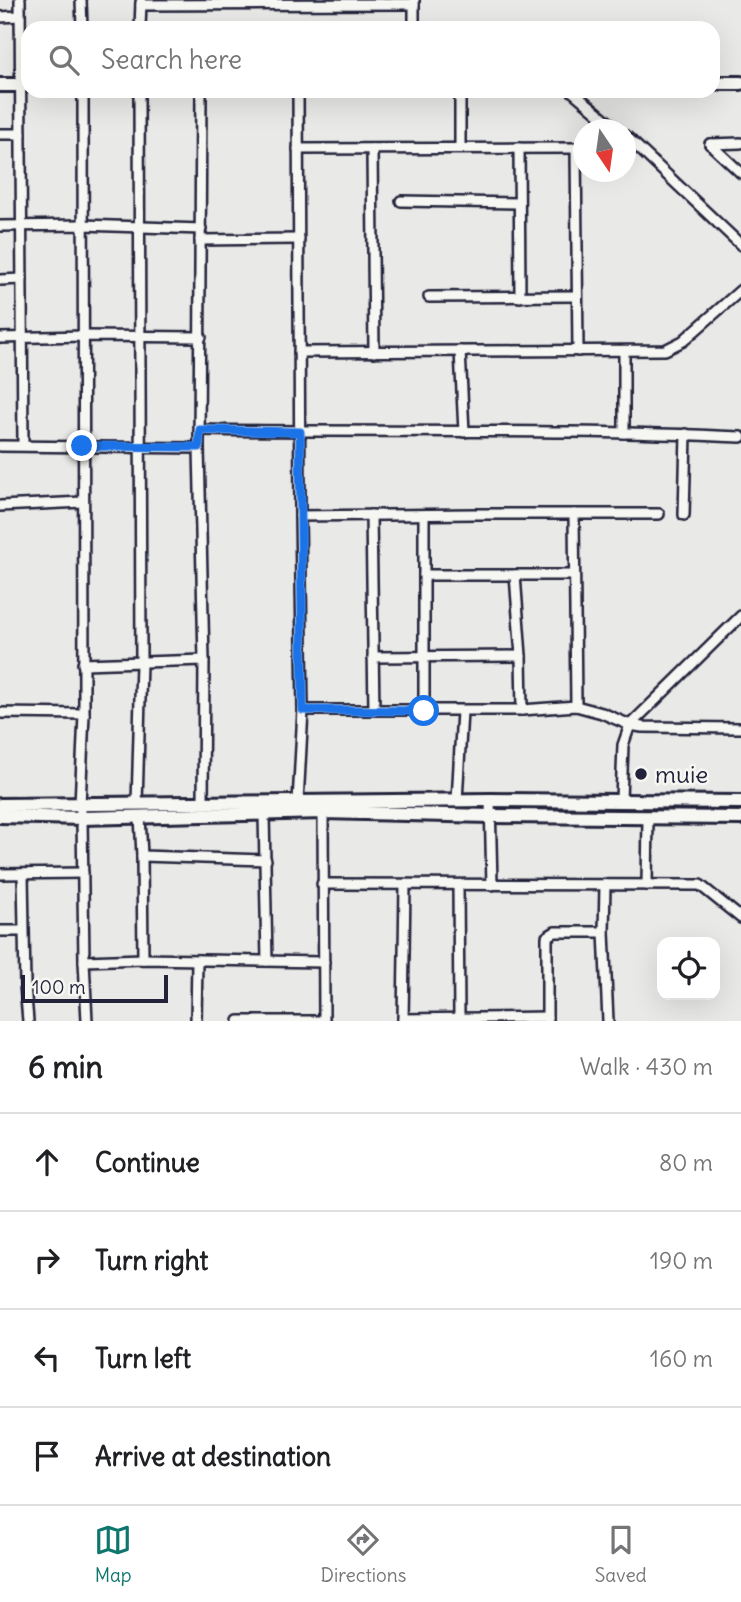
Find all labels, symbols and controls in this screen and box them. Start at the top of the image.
search box [21,21,720,98]
icon: search [45,41,83,79]
text: Search here [101,43,242,76]
north arrow [573,119,636,182]
route end [66,430,97,461]
route start [408,695,439,726]
place label: muie [655,759,708,789]
marker: muie [633,766,649,782]
map controls [657,937,720,1000]
button: locate [657,937,720,1000]
scale bar [21,972,168,1004]
text: 100 m [32,975,86,999]
text: 6 min [28,1048,103,1086]
text: Walk · 430 m [580,1052,713,1081]
icon: ahead [28,1143,66,1181]
text: Continue [95,1146,200,1179]
text: 80 m [659,1148,713,1177]
icon: right [28,1241,66,1279]
text: Turn right [95,1244,208,1277]
text: 190 m [650,1246,713,1275]
icon: left [28,1339,66,1377]
text: Turn left [95,1342,191,1375]
text: 160 m [650,1344,713,1373]
icon: arrive [28,1437,66,1475]
text: Arrive at destination [95,1440,331,1473]
tab: Map [94,1521,132,1587]
tab: Directions [321,1521,406,1587]
tab: Saved [595,1521,647,1587]

